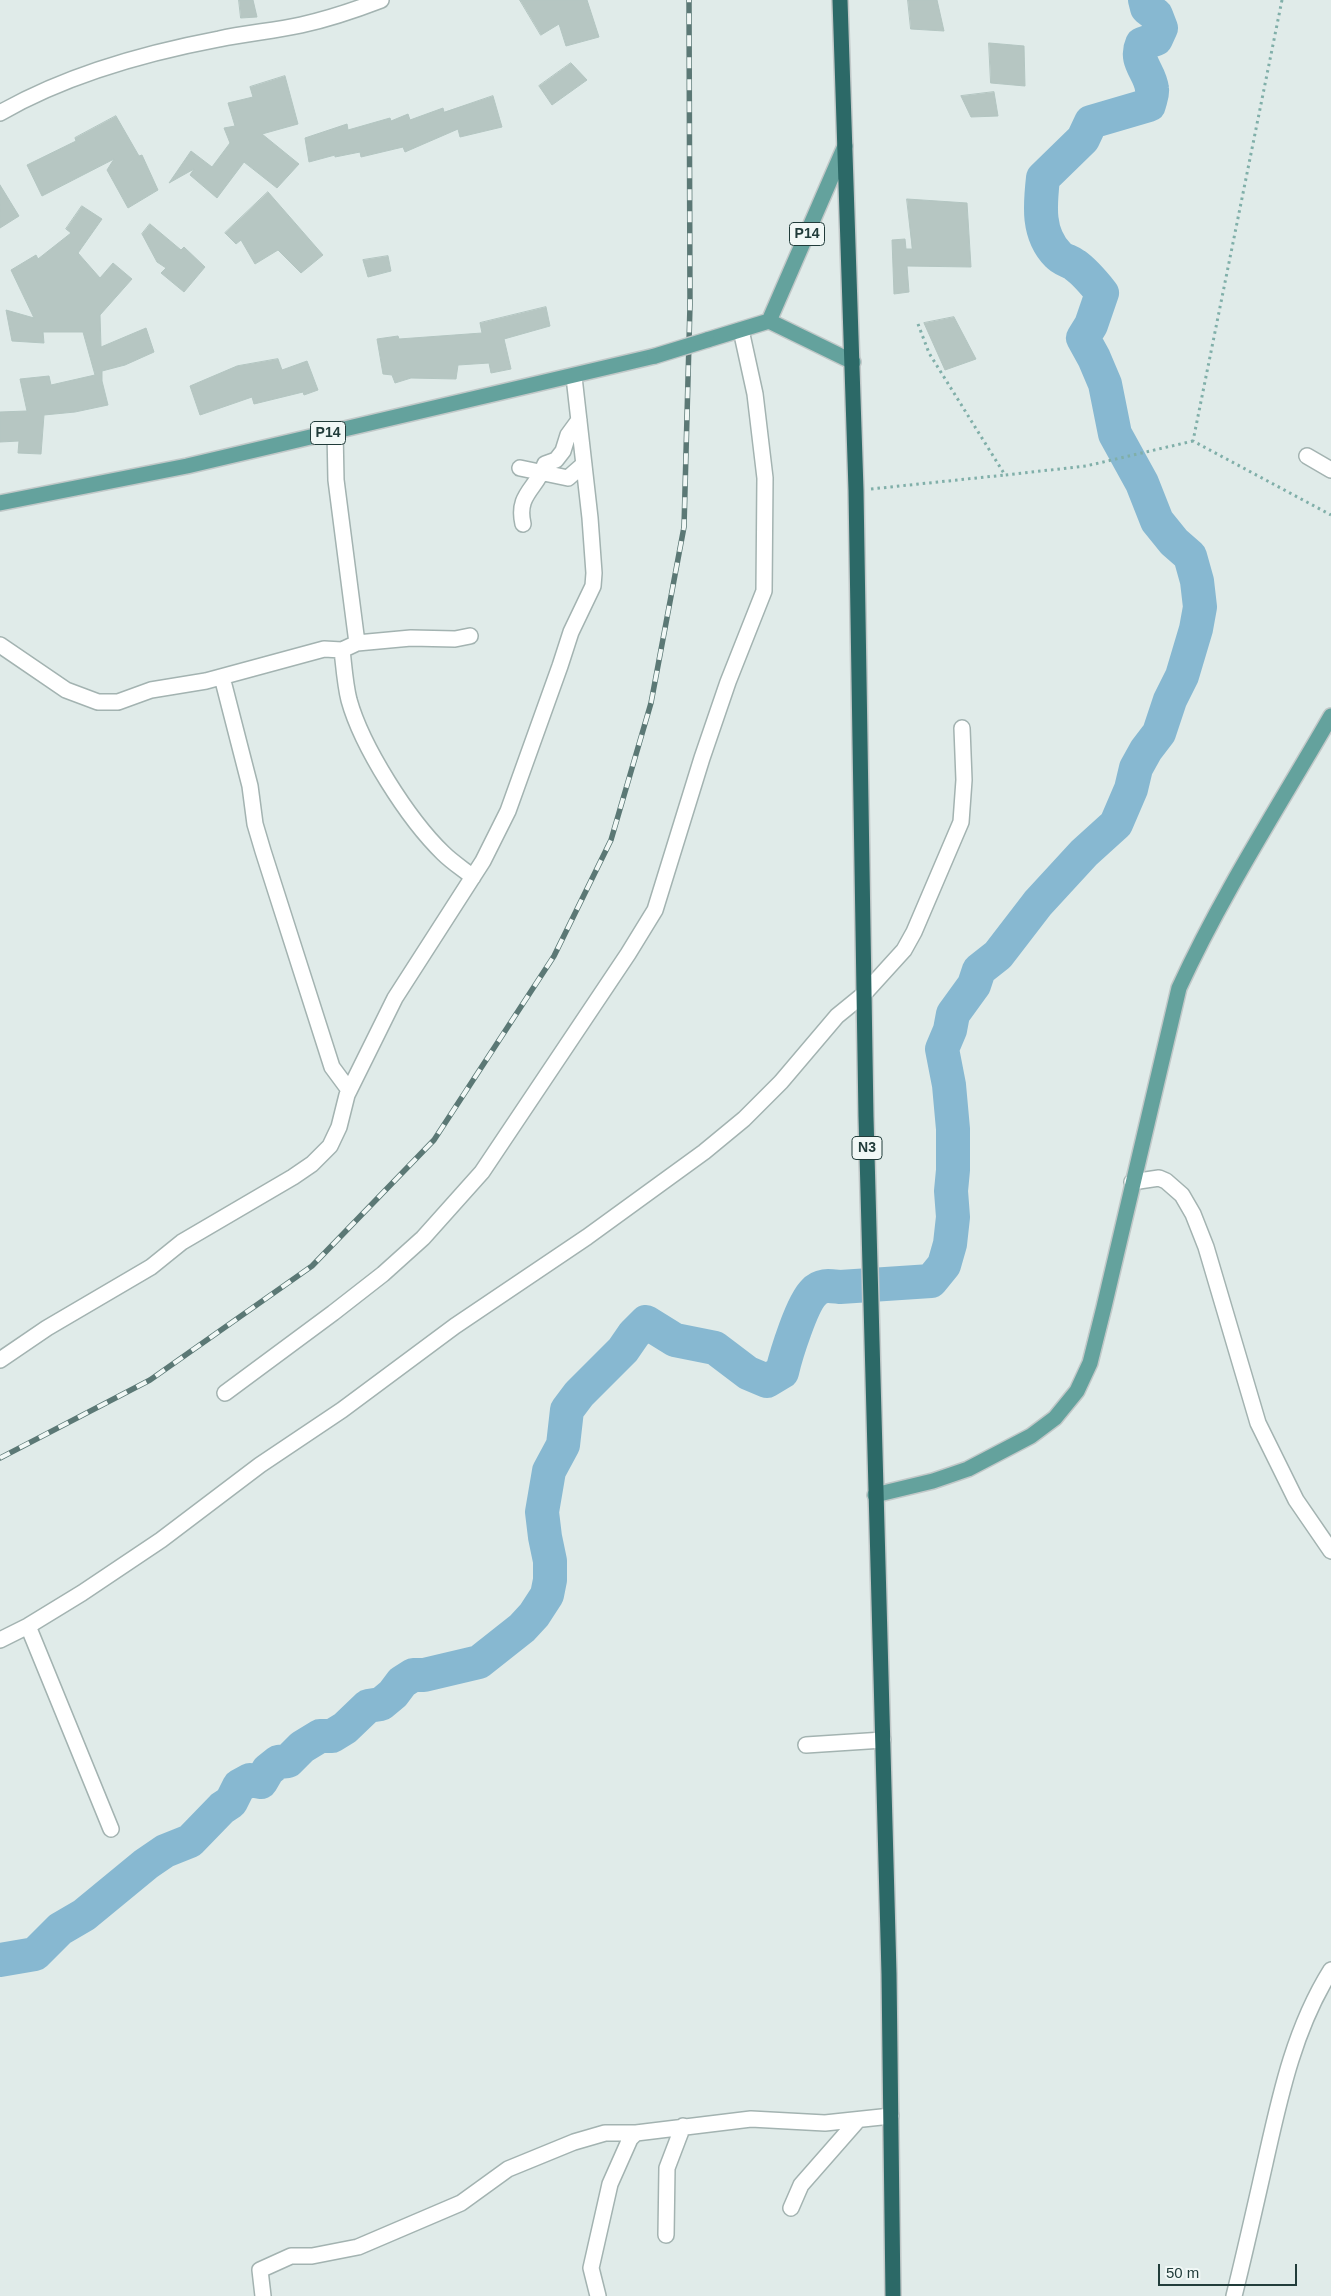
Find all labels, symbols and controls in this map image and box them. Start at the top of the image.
road number: P14 [790,222,824,245]
road number: P14 [310,422,346,444]
road number: N3 [852,1136,882,1160]
scale bar [1161,2254,1300,2286]
text: 50 m [1166,2264,1199,2281]

